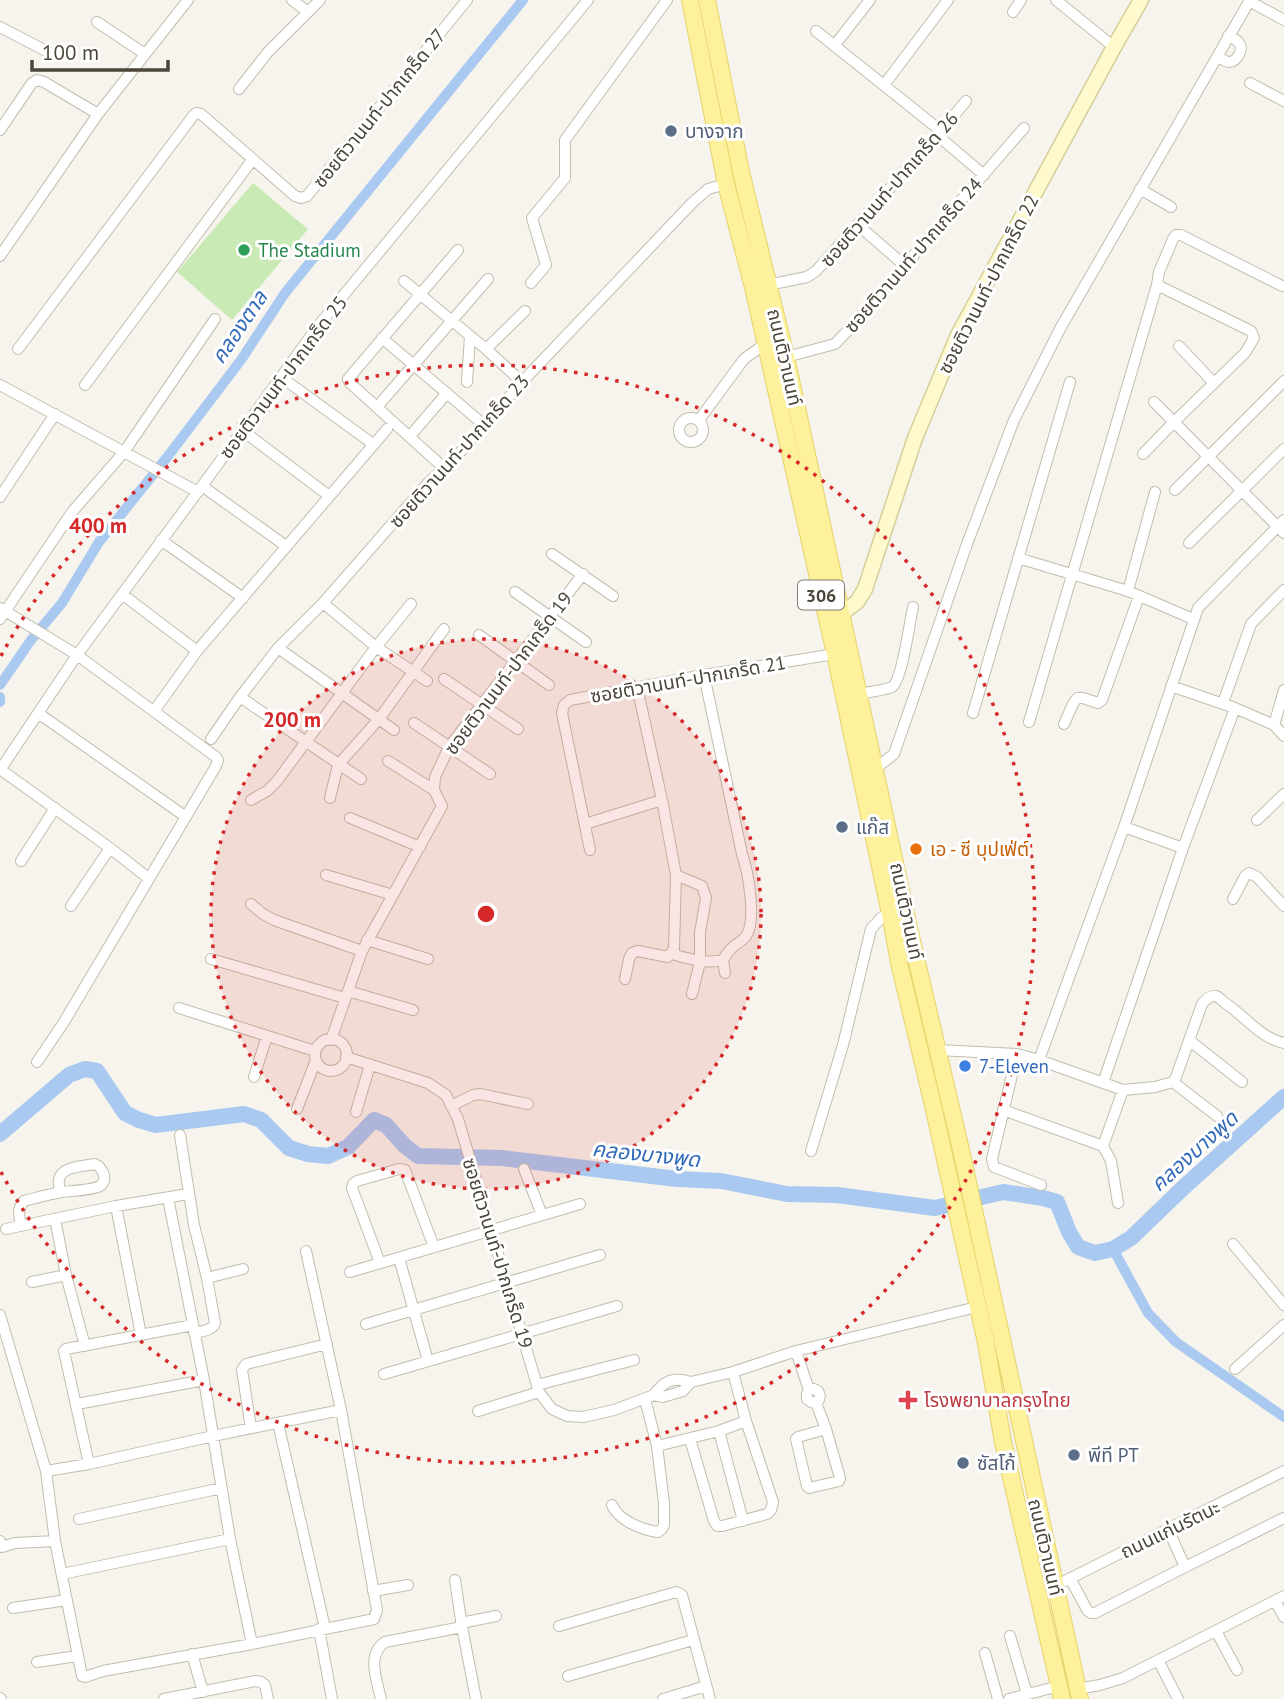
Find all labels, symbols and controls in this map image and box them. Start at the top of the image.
street label: ซอยติวานนท์-ปากเกร็ด 27 [307,24,451,192]
scale bar [32,28,168,72]
text: 100 m [42,39,99,66]
street label: ซอยติวานนท์-ปากเกร็ด 26 [815,106,963,272]
place label: บางจาก [685,119,744,143]
marker: บางจาก [663,123,679,139]
street label: ซอยติวานนท์-ปากเกร็ด 24 [839,172,987,338]
street label: ซอยติวานนท์-ปากเกร็ด 22 [932,190,1044,378]
place label: The Stadium [258,238,361,262]
marker: The Stadium [236,242,252,258]
water label: คลองตาล [205,285,274,369]
street label: ซอยติวานนท์-ปากเกร็ด 25 [214,291,352,463]
street label: ถนนติวานนท์ [762,306,808,408]
street label: ซอยติวานนท์-ปากเกร็ด 23 [384,369,534,533]
text: 400 m [69,512,127,539]
road number: 306 [798,580,844,610]
street label: ซอยติวานนท์-ปากเกร็ด 19 [439,587,577,759]
street label: ซอยติวานนท์-ปากเกร็ด 21 [588,650,788,708]
text: 200 m [263,706,321,733]
place label: แก๊ส [856,815,889,839]
marker: แก๊ส [834,819,850,835]
place label: เอ - ซี บุปเฟ่ต์ [930,837,1029,861]
marker: เอ - ซี บุปเฟ่ต์ [908,841,924,857]
street label: ถนนติวานนท์ [885,860,929,962]
centre of rings [474,902,498,926]
place label: 7-Eleven [979,1054,1049,1078]
marker: 7-Eleven [957,1058,973,1074]
water label: คลองบางพูด [1145,1104,1244,1197]
water label: คลองบางพูด [591,1135,702,1173]
street label: ซอยติวานนท์-ปากเกร็ด 19 [458,1155,538,1351]
place label: โรงพยาบาลกรุงไทย [924,1388,1071,1412]
marker: โรงพยาบาลกรุงไทย [898,1390,918,1410]
place label: พีที PT [1088,1443,1139,1467]
marker: พีที PT [1066,1447,1082,1463]
place label: ซัสโก้ [977,1451,1016,1475]
marker: ซัสโก้ [955,1455,971,1471]
street label: ถนนแก่นรัตนะ [1116,1495,1224,1563]
street label: ถนนติวานนท์ [1023,1496,1069,1598]

